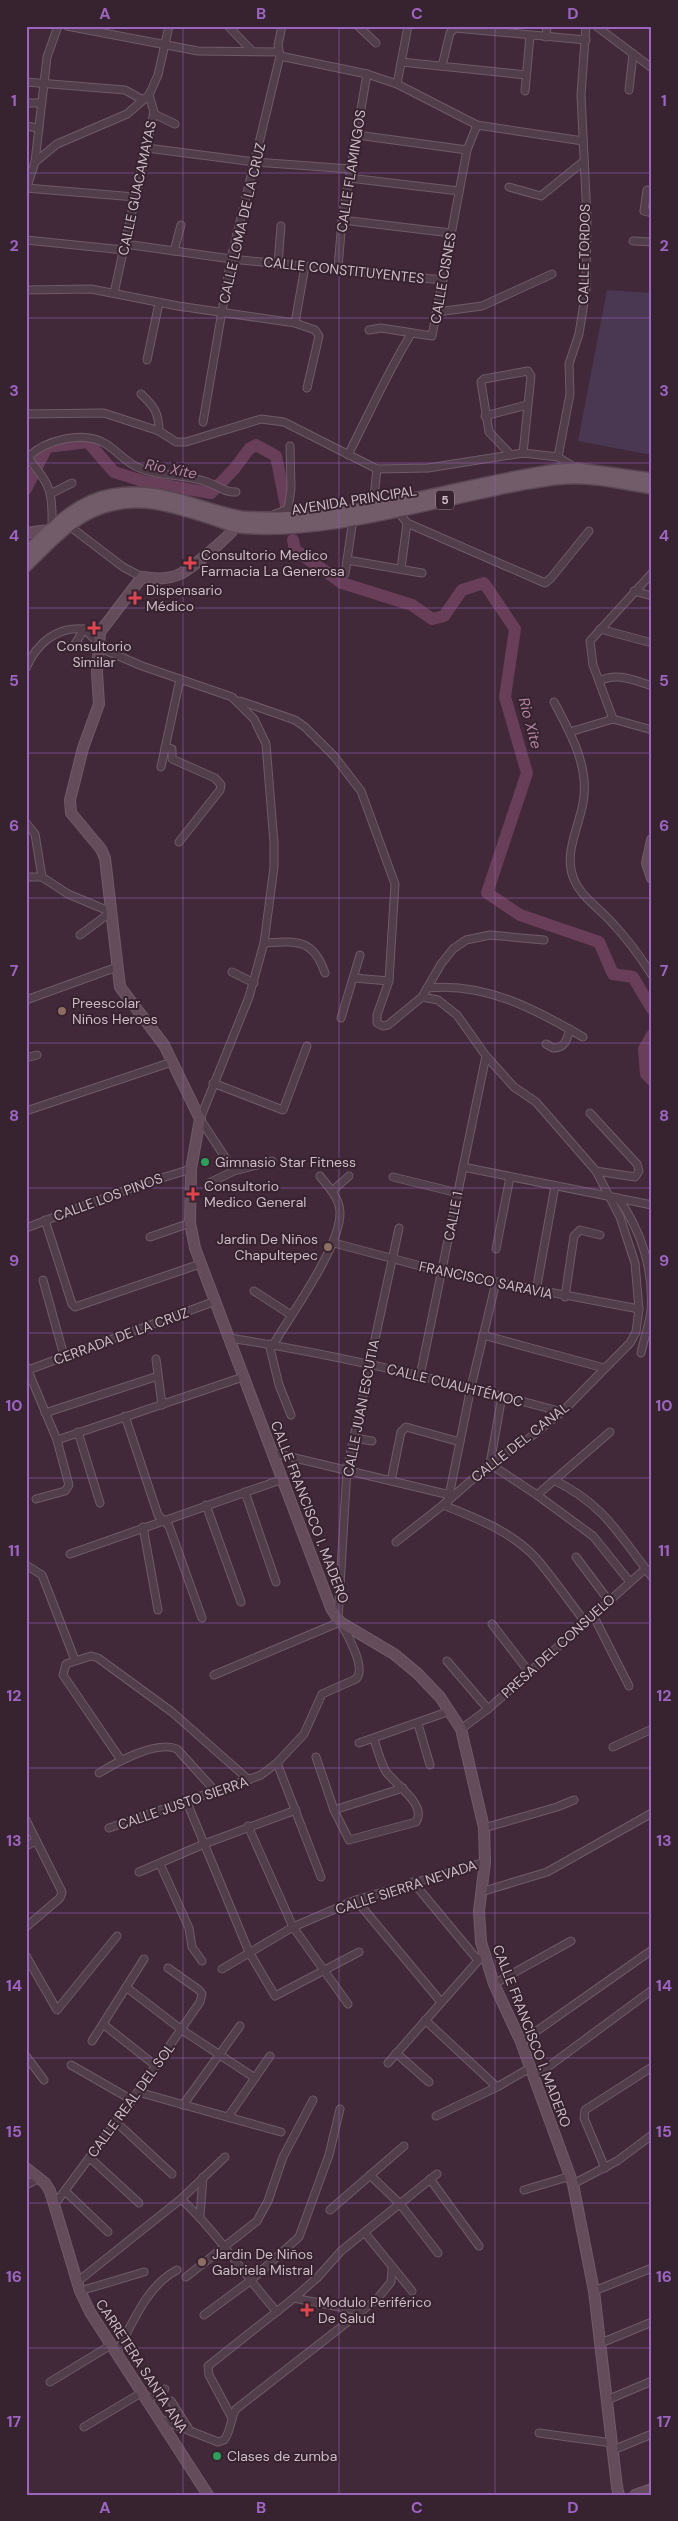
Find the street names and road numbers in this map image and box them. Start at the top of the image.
street label: CALLE FLAMINGOS [332,108,370,234]
street label: CALLE GUACAMAYAS [114,119,160,257]
street label: CALLE LOMA DE LA CRUZ [215,141,269,305]
street label: CALLE TORDOS [574,204,594,304]
street label: CALLE CISNES [426,231,460,325]
street label: CALLE CONSTITUYENTES [263,253,425,287]
street label: AVENIDA PRINCIPAL [290,481,418,519]
road number: 5 [436,490,454,510]
street label: CALLE LOS PINOS [51,1169,165,1225]
street label: CALLE 1 [439,1190,467,1242]
street label: FRANCISCO SARAVIA [417,1257,555,1303]
street label: CERRADA DE LA CRUZ [51,1303,191,1369]
street label: CALLE JUAN ESCUTIA [339,1338,383,1478]
street label: CALLE CUAUHTÉMOC [385,1359,525,1411]
street label: CALLE DEL CANAL [467,1398,573,1486]
street label: CALLE FRANCISCO I. MADERO [267,1418,353,1606]
street label: PRESA DEL CONSUELO [497,1590,619,1702]
street label: CALLE JUSTO SIERRA [115,1772,251,1834]
street label: CALLE SIERRA NEVADA [333,1856,479,1918]
street label: CALLE FRANCISCO I. MADERO [489,1942,575,2130]
street label: CALLE REAL DEL SOL [83,2039,179,2161]
street label: CARRETERA SANTA ANA [92,2296,192,2436]

